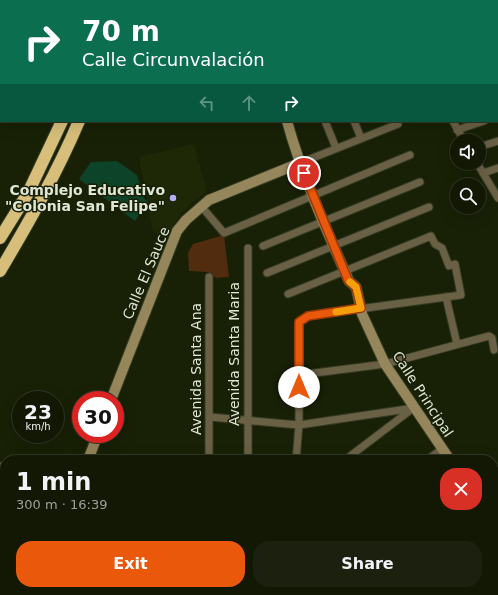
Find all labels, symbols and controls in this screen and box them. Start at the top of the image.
text: 70 m [82,15,160,48]
icon: right [16,16,68,68]
text: Calle Circunvalación [82,49,265,70]
icon: left [196,92,218,114]
icon: ahead [238,92,260,114]
icon: right [280,92,302,114]
map controls [450,134,486,214]
button: sound [450,134,486,170]
pin [287,156,321,190]
icon: arrive [293,162,315,184]
button: search [450,178,486,214]
place label: Complejo Educativo "Colonia San Felipe" [5,182,165,214]
marker: Complejo Educativo "Colonia San Felipe" [168,193,178,203]
street label: Calle El Sauce [119,224,173,322]
street label: Avenida Santa Maria [226,282,242,426]
street label: Avenida Santa Ana [188,303,204,435]
street label: Calle Principal [389,348,457,440]
position arrow [278,366,320,408]
speed limit sign: 30 [72,391,124,443]
text: 23 [24,400,52,424]
text: km/h [25,421,51,432]
text: 1 min [16,468,91,496]
button: close [440,468,482,510]
text: 300 m · 16:39 [16,497,107,512]
button: Exit [16,541,245,587]
button: Share [253,541,482,587]

